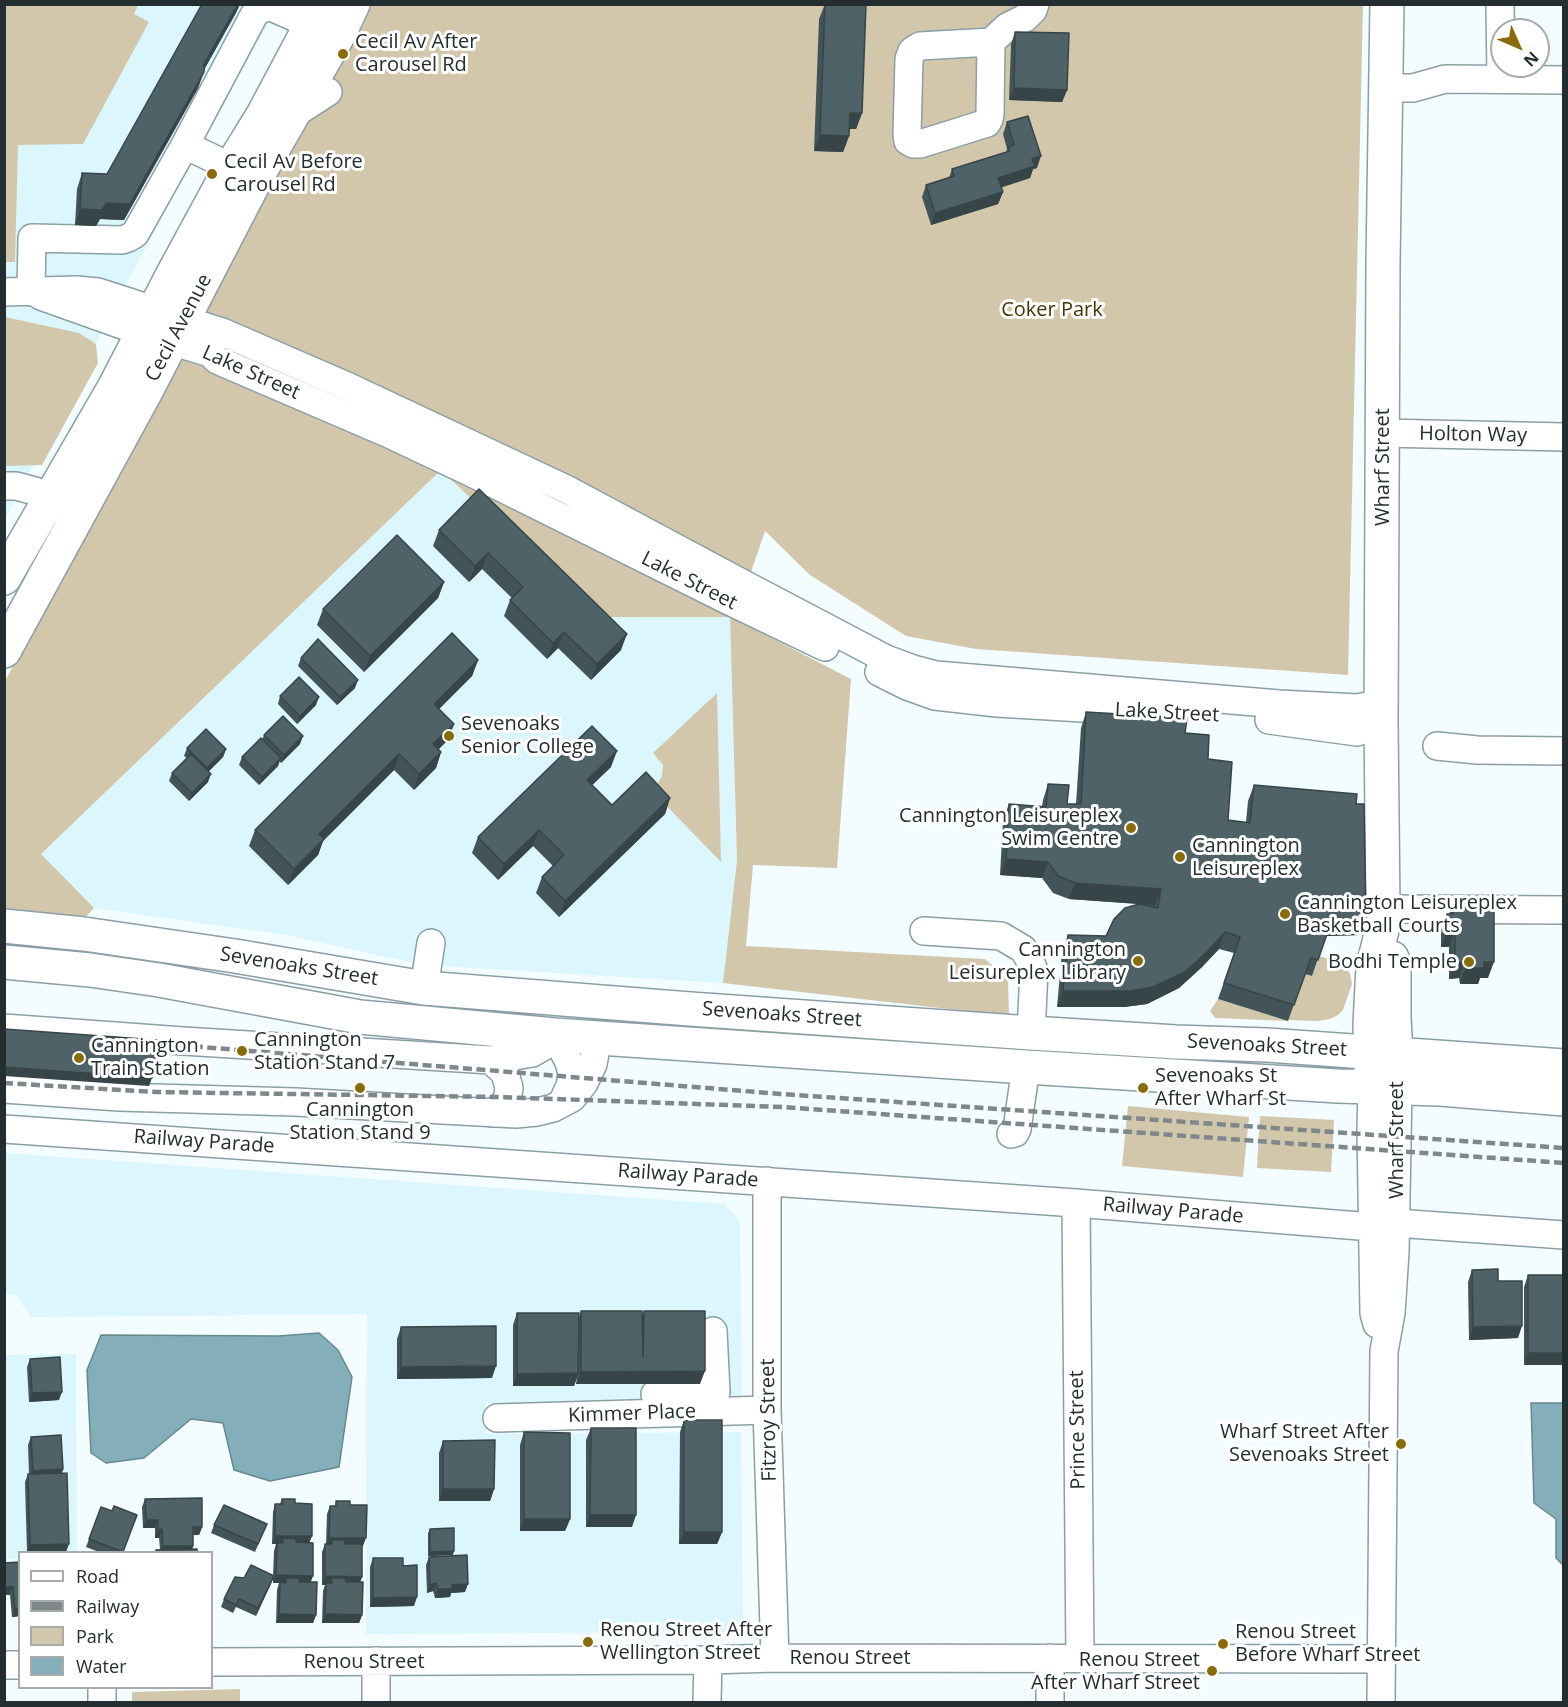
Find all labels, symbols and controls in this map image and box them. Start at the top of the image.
north arrow [1490,18,1550,78]
place label: Cecil Av After Carousel Rd [355,30,477,77]
marker: Cecil Av After Carousel Rd [336,47,350,61]
text: N [1519,47,1544,72]
place label: Cecil Av Before Carousel Rd [224,150,363,197]
marker: Cecil Av Before Carousel Rd [205,167,219,181]
street label: Cecil Avenue [141,270,217,386]
park label: Coker Park [1001,298,1103,322]
street label: Lake Street [198,341,304,405]
street label: Wharf Street [1371,408,1395,526]
street label: Holton Way [1419,422,1527,448]
street label: Lake Street [637,547,741,615]
street label: Lake Street [1114,698,1220,728]
place label: Sevenoaks Senior College [461,712,594,759]
marker: Sevenoaks Senior College [442,729,456,743]
place label: Cannington Leisureplex Swim Centre [899,804,1119,851]
marker: Cannington Leisureplex Swim Centre [1124,821,1138,835]
place label: Cannington Leisureplex [1192,834,1300,881]
marker: Cannington Leisureplex [1173,850,1187,864]
place label: Cannington Leisureplex Basketball Courts [1297,891,1517,938]
marker: Cannington Leisureplex Basketball Courts [1278,907,1292,921]
place label: Cannington Leisureplex Library [949,938,1126,985]
street label: Sevenoaks Street [218,943,380,991]
place label: Bodhi Temple [1328,950,1457,974]
marker: Cannington Leisureplex Library [1131,954,1145,968]
marker: Bodhi Temple [1462,955,1476,969]
street label: Sevenoaks Street [701,997,863,1033]
place label: Cannington Station Stand 7 [254,1028,395,1075]
street label: Sevenoaks Street [1187,1030,1347,1062]
place label: Cannington Train Station [91,1034,209,1081]
marker: Cannington Station Stand 7 [235,1044,249,1058]
marker: Cannington Train Station [72,1051,86,1065]
place label: Sevenoaks St After Wharf St [1155,1064,1286,1111]
marker: Cannington Station Stand 9 [353,1081,367,1095]
marker: Sevenoaks St After Wharf St [1136,1081,1150,1095]
street label: Wharf Street [1385,1081,1409,1199]
place label: Cannington Station Stand 9 [289,1098,431,1145]
street label: Railway Parade [133,1125,275,1159]
street label: Railway Parade [617,1159,759,1193]
street label: Railway Parade [1102,1193,1244,1229]
street label: Fitzroy Street [756,1358,782,1482]
street label: Prince Street [1065,1370,1091,1490]
street label: Kimmer Place [568,1400,696,1428]
place label: Wharf Street After Sevenoaks Street [1220,1420,1389,1467]
marker: Wharf Street After Sevenoaks Street [1394,1437,1408,1451]
legend [18,1551,213,1689]
text: Road [76,1564,119,1588]
text: Railway [76,1594,139,1618]
place label: Renou Street After Wellington Street [600,1618,772,1665]
place label: Renou Street Before Wharf Street [1235,1620,1420,1667]
text: Park [76,1624,114,1648]
marker: Renou Street After Wellington Street [581,1635,595,1649]
marker: Renou Street Before Wharf Street [1216,1637,1230,1651]
street label: Renou Street [789,1646,911,1670]
place label: Renou Street After Wharf Street [1031,1648,1200,1695]
street label: Renou Street [303,1650,425,1674]
text: Water [76,1654,127,1678]
marker: Renou Street After Wharf Street [1205,1664,1219,1678]

